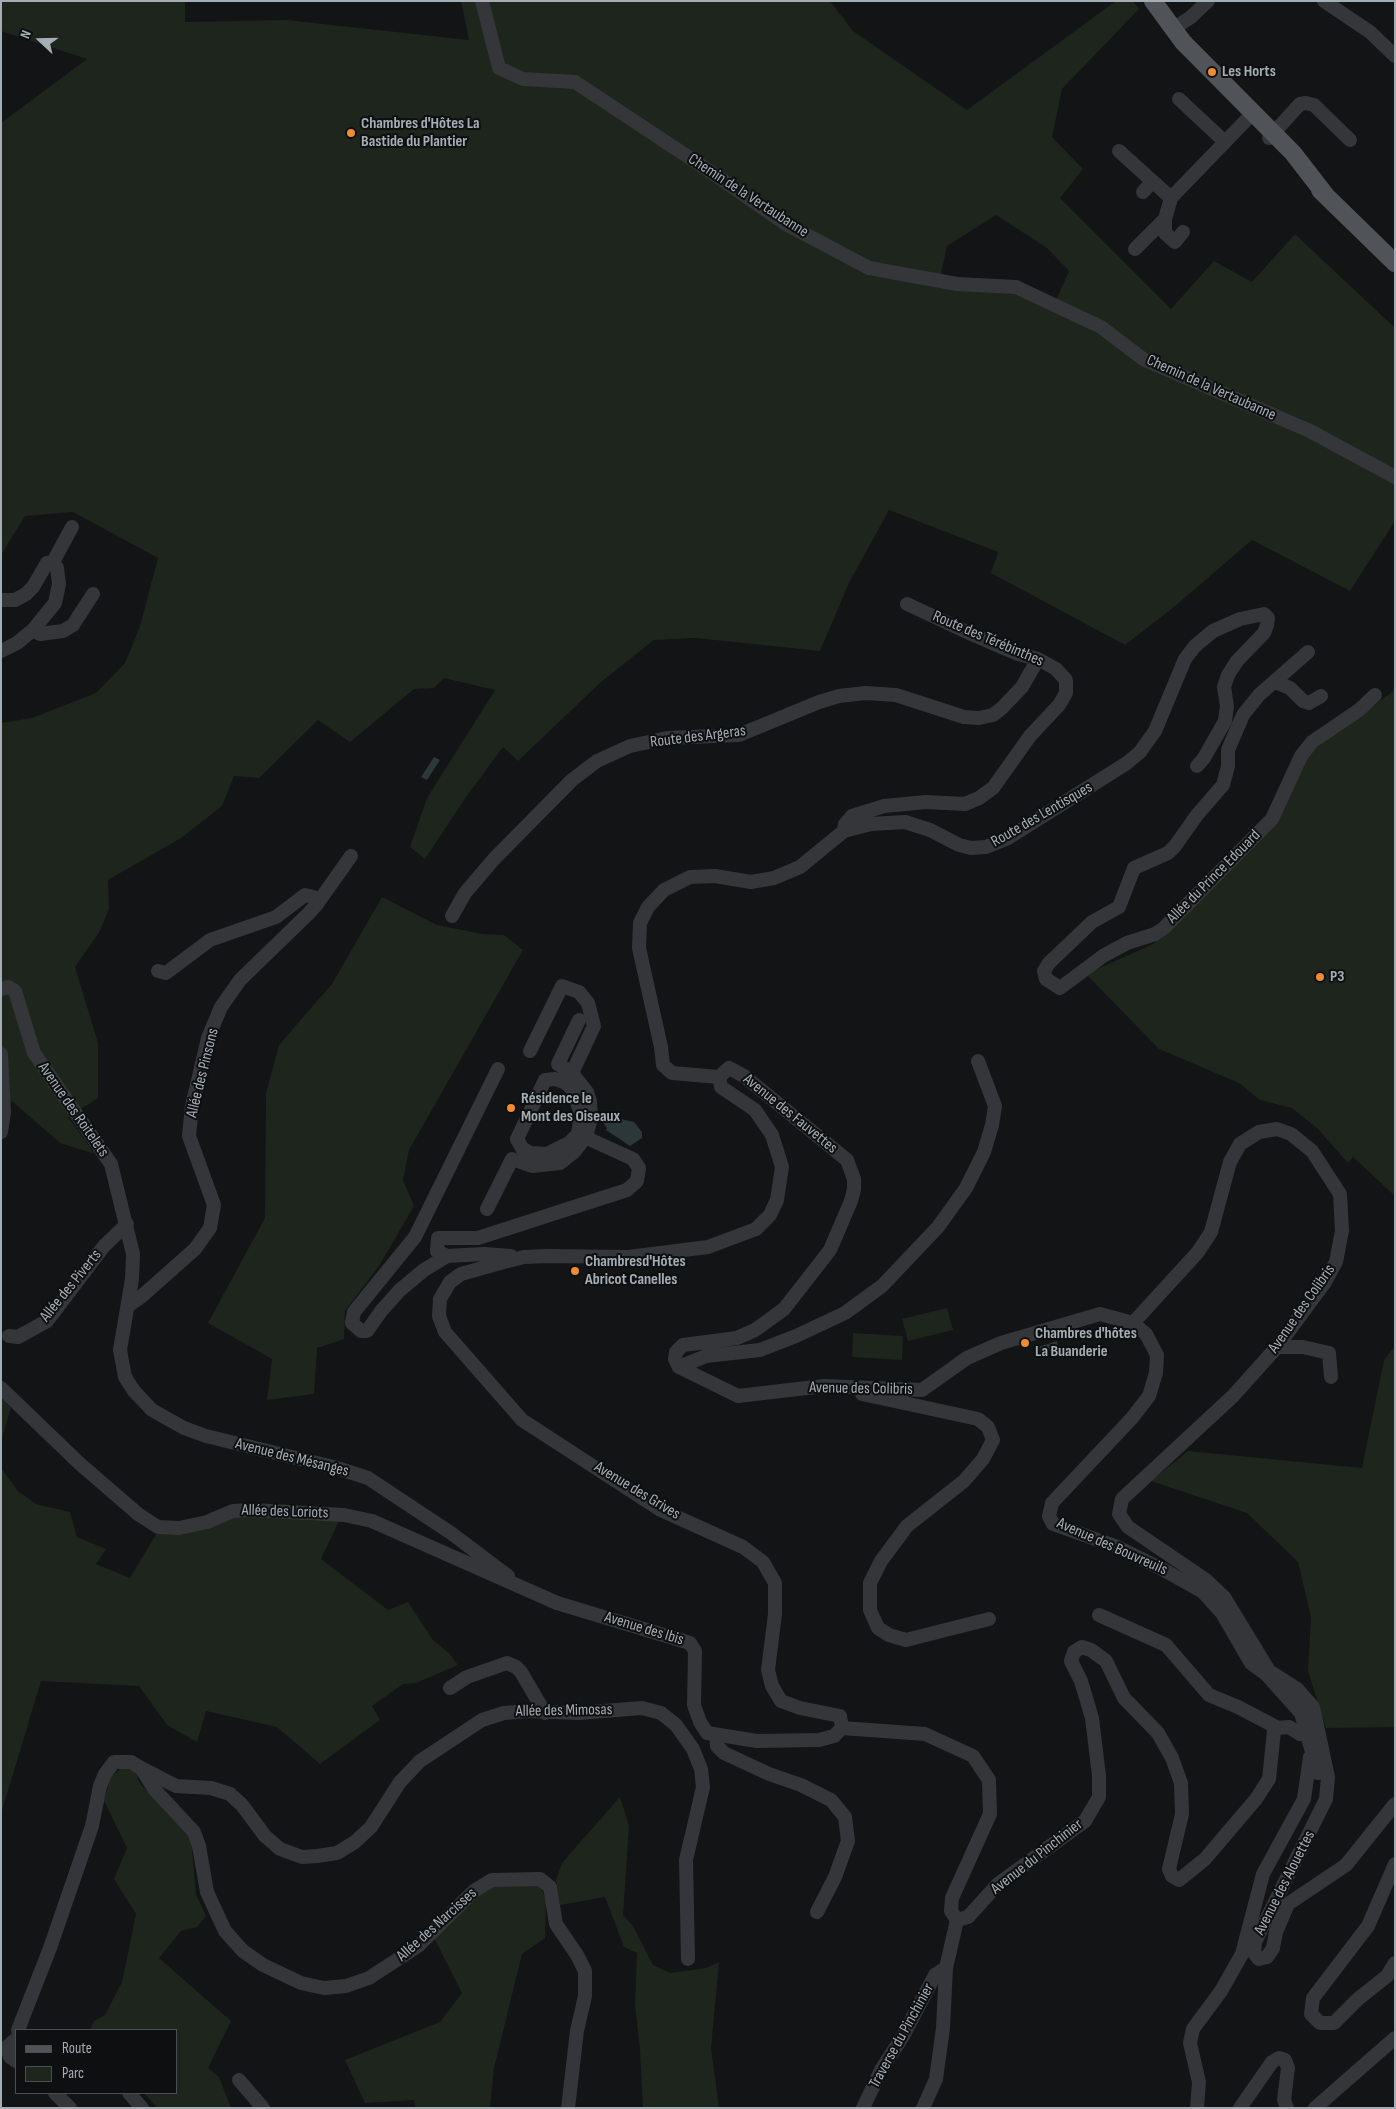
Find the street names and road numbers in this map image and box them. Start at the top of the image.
street label: Chemin de la Vertaubanne [684,150,812,242]
street label: Chemin de la Vertaubanne [1143,351,1279,425]
street label: Route des Térébinthes [930,607,1046,671]
street label: Route des Argeras [649,722,747,752]
street label: Route des Lentisques [988,778,1096,852]
street label: Allée du Prince Edouard [1163,826,1265,928]
street label: Allée des Pinsons [183,1026,223,1120]
street label: Avenue des Roitelets [33,1059,113,1161]
street label: Avenue des Fauvettes [739,1070,841,1158]
street label: Allée des Piverts [36,1246,106,1326]
street label: Avenue des Colibris [1264,1261,1340,1357]
street label: Avenue des Colibris [809,1378,913,1400]
street label: Avenue des Mésanges [233,1435,351,1481]
street label: Avenue des Grives [591,1458,683,1524]
street label: Allée des Loriots [241,1501,329,1523]
street label: Avenue des Bouvreuils [1054,1514,1170,1580]
street label: Avenue des Ibis [602,1608,686,1650]
street label: Allée des Mimosas [515,1701,613,1721]
street label: Avenue du Pinchinier [987,1815,1087,1899]
street label: Avenue des Alouettes [1250,1828,1320,1938]
street label: Allée des Narcisses [393,1884,481,1966]
street label: Traverse du Pinchinier [865,1980,939,2092]

